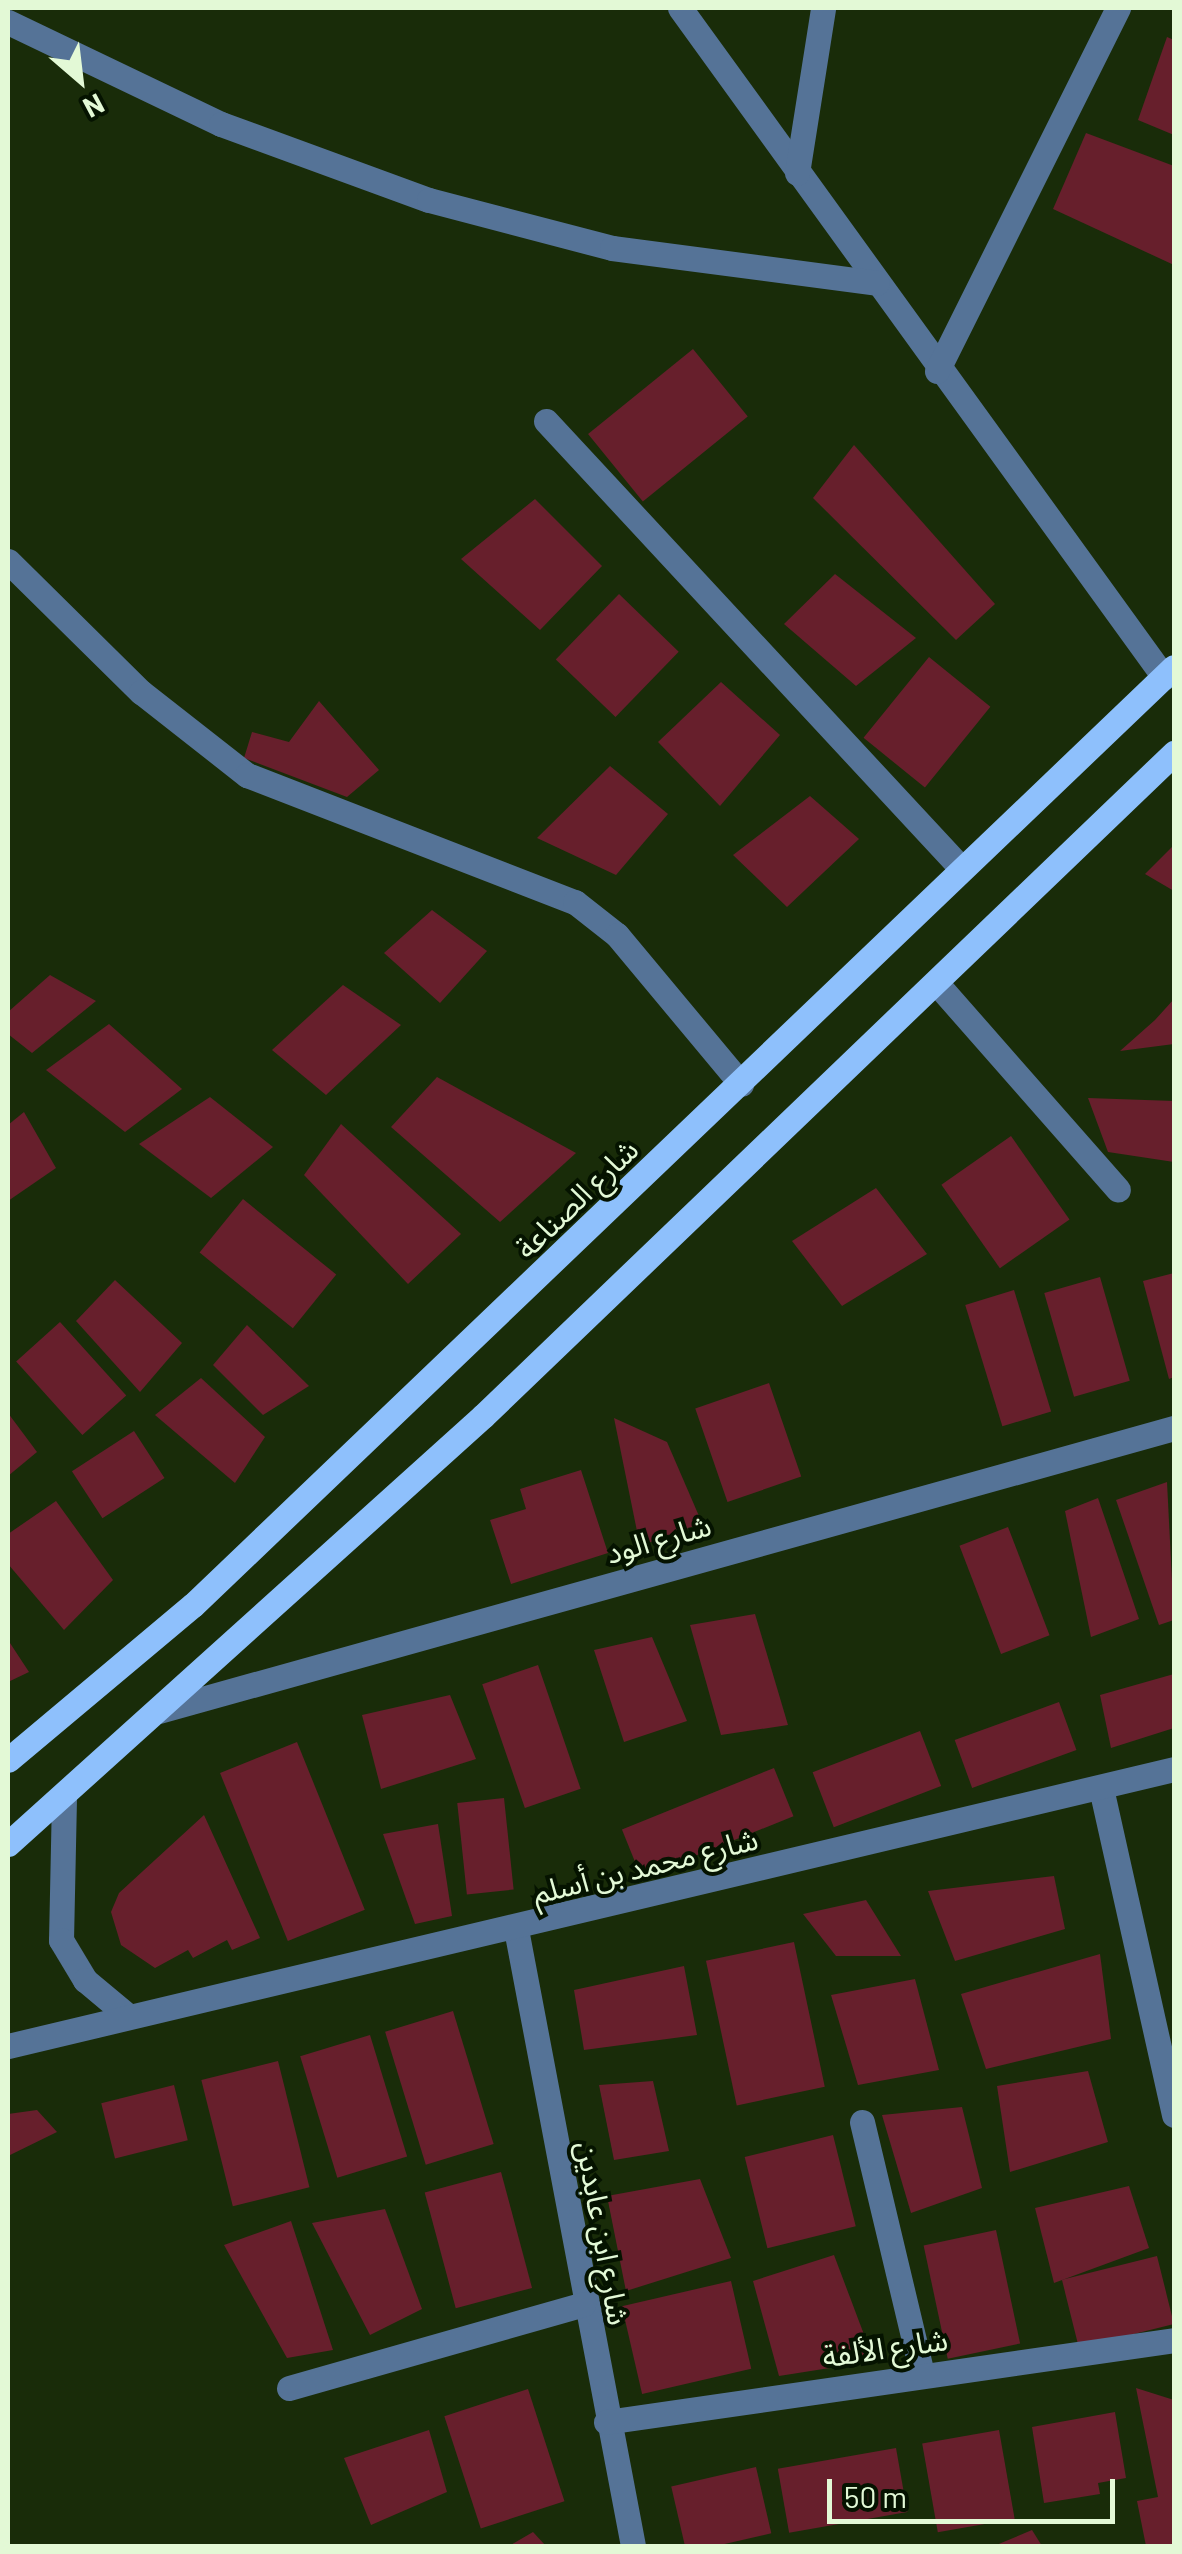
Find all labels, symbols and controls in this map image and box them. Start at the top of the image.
north arrow [30,30,130,130]
text: N [78,87,110,126]
street label: شارع الصناعة [507,1131,645,1265]
street label: شارع الود [601,1506,715,1570]
street label: شارع محمد بن أسلم [529,1820,761,1910]
street label: شارع ابن عابدين [570,2138,638,2328]
street label: شارع الألفة [820,2320,950,2374]
scale bar [832,2459,1120,2521]
text: 50 m [844,2478,907,2514]

